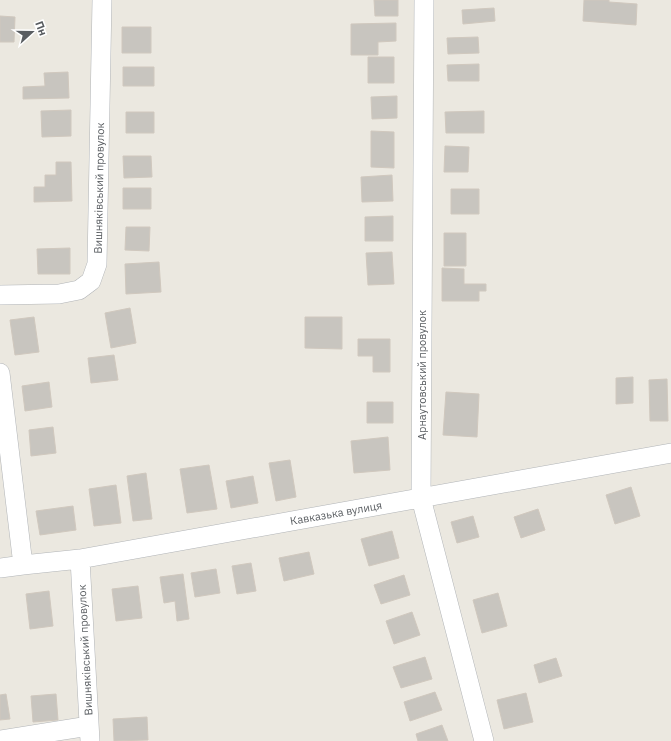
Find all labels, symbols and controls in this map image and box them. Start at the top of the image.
north arrow [12,12,52,52]
text: Пн [32,19,50,38]
street label: Вишняківський провулок [91,122,107,254]
street label: Арнаутовський провулок [415,310,429,440]
street label: Кавказька вулиця [289,498,383,528]
street label: Вишняківський провулок [75,584,95,716]

